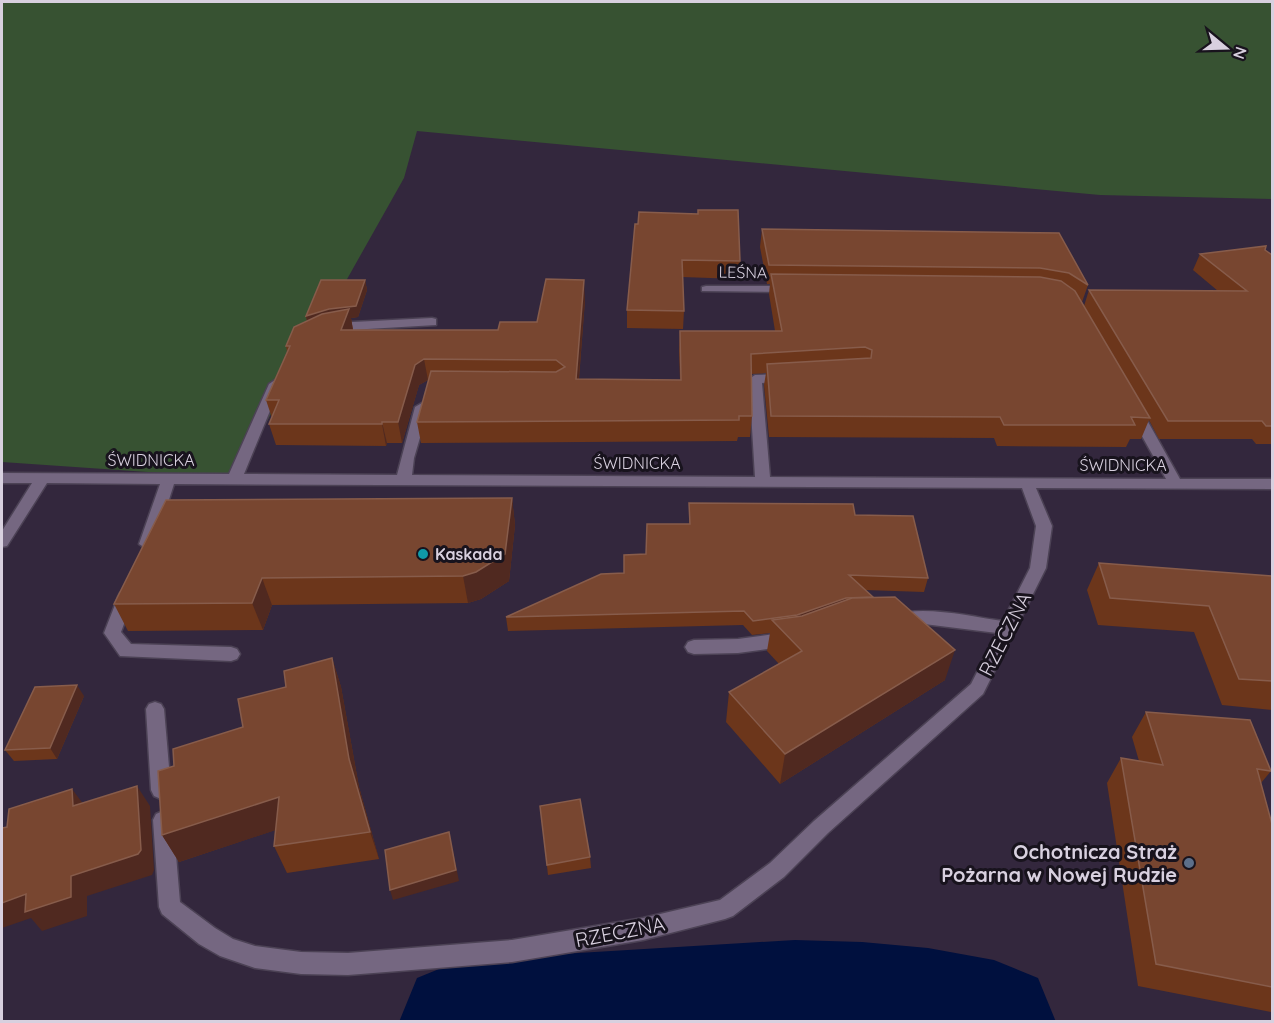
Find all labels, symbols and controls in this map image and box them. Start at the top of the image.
north arrow [1196,18,1256,78]
text: N [1229,44,1252,62]
street label: LEŚNA [719,262,767,282]
street label: ŚWIDNICKA [107,450,195,470]
street label: ŚWIDNICKA [593,453,681,473]
street label: ŚWIDNICKA [1079,455,1167,475]
place label: Kaskada [435,544,502,564]
marker: Kaskada [416,547,430,561]
street label: RZECZNA [973,587,1036,680]
place label: Ochotnicza Straż Pożarna w Nowej Rudzie [941,839,1177,887]
marker: Ochotnicza Straż Pożarna w Nowej Rudzie [1182,856,1196,870]
street label: RZECZNA [573,911,667,952]

